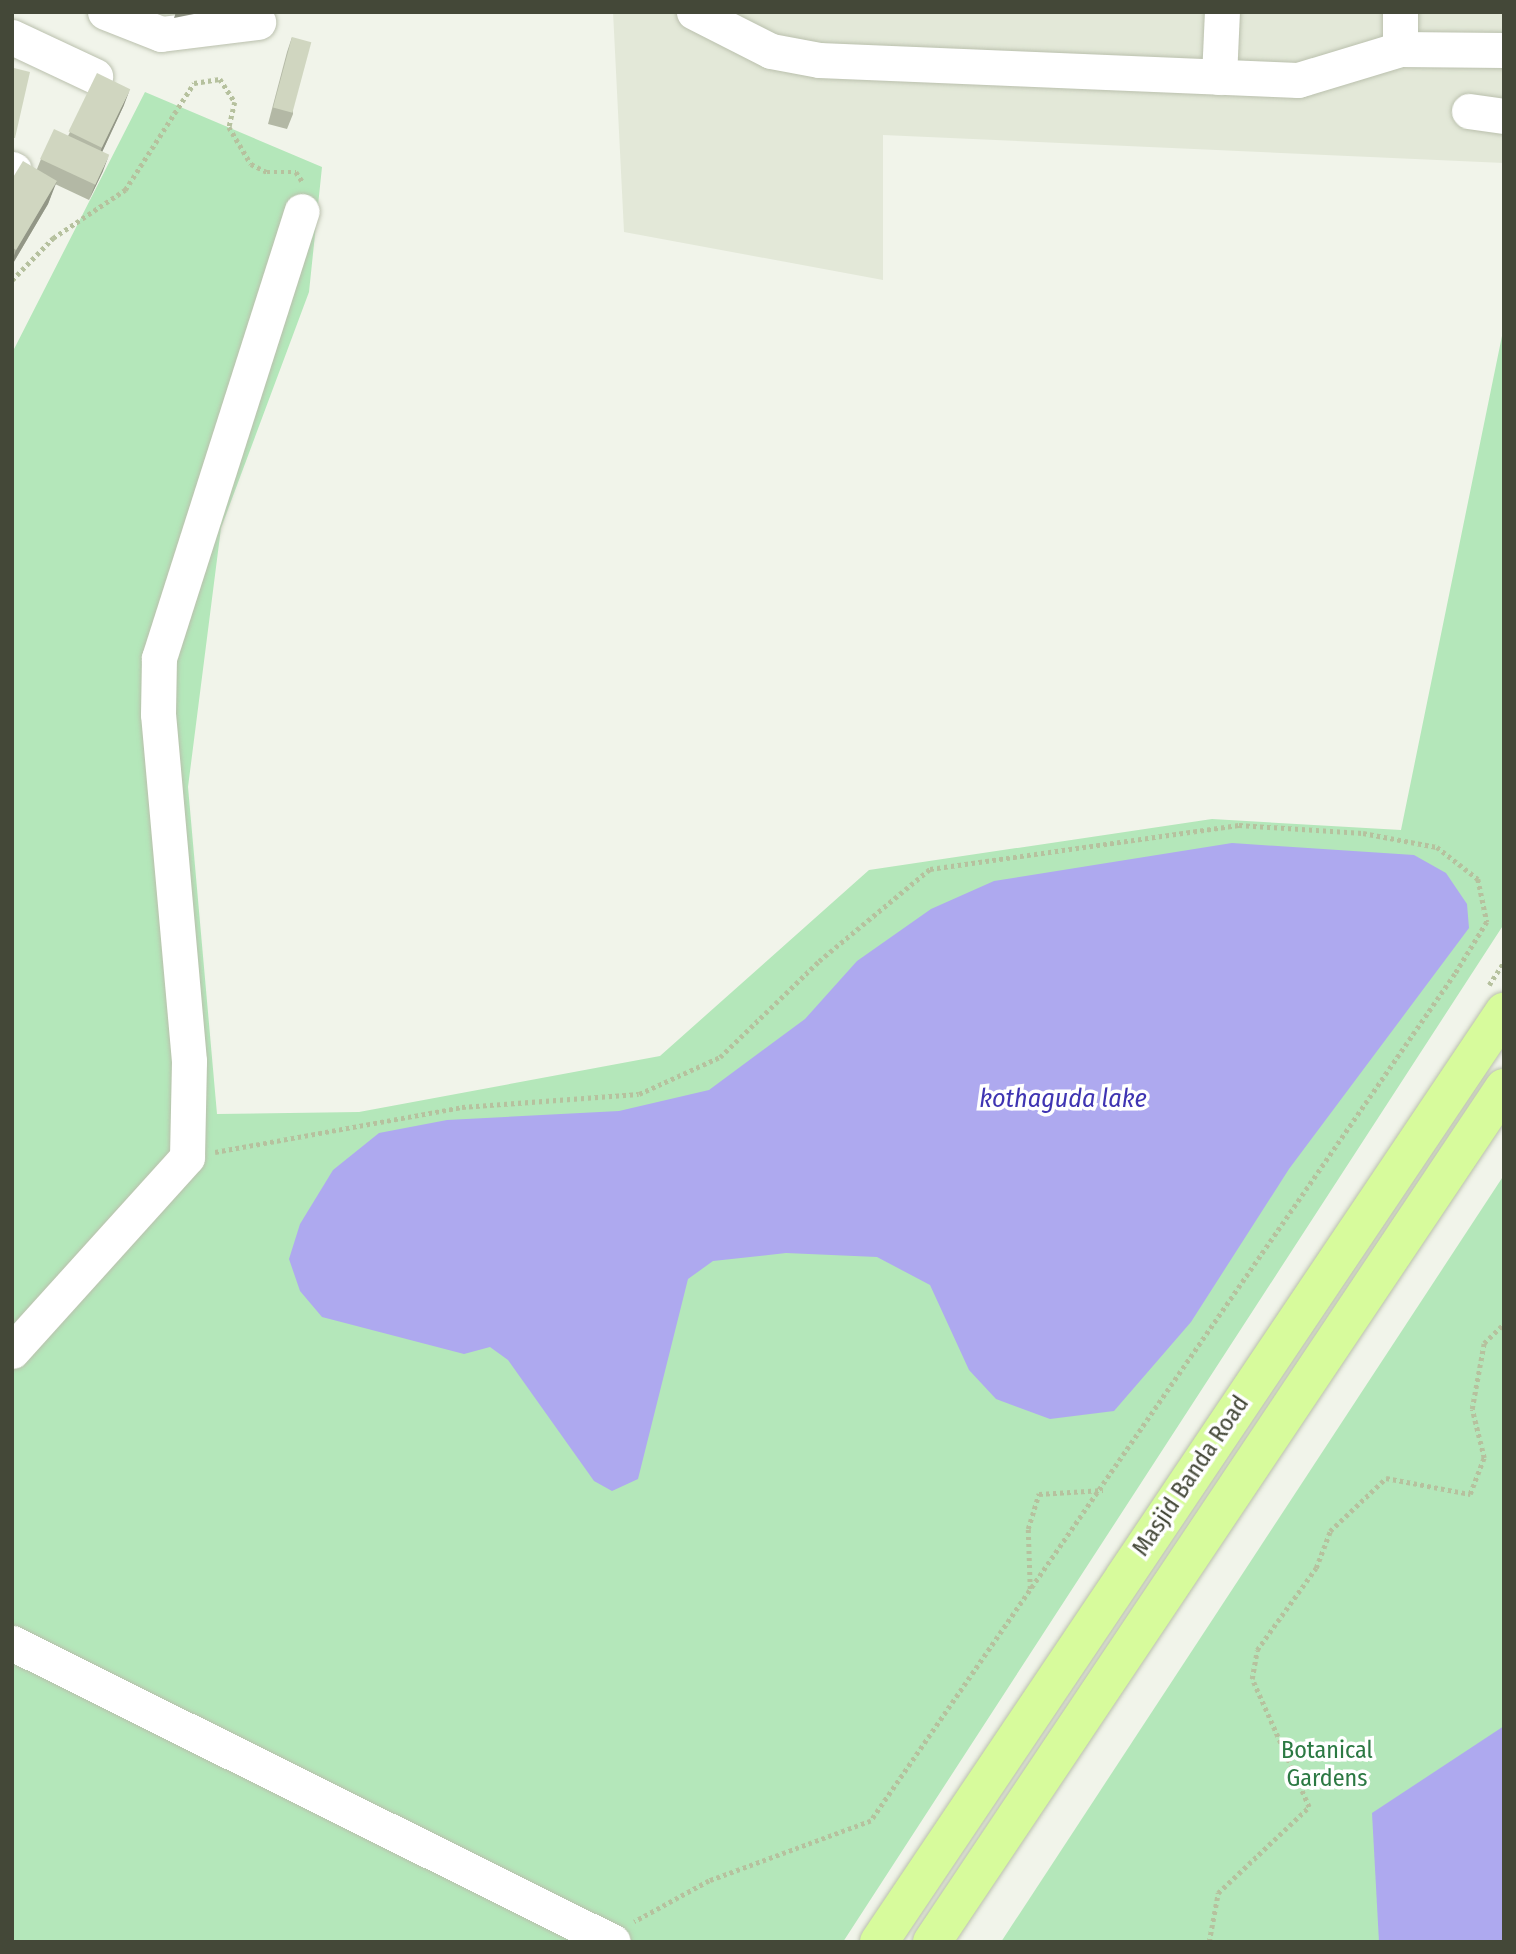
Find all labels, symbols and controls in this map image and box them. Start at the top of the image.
water label: kothaguda lake [979,1083,1147,1115]
street label: Masjid Banda Road [1127,1390,1255,1562]
park label: Botanical Gardens [1281,1737,1373,1793]

